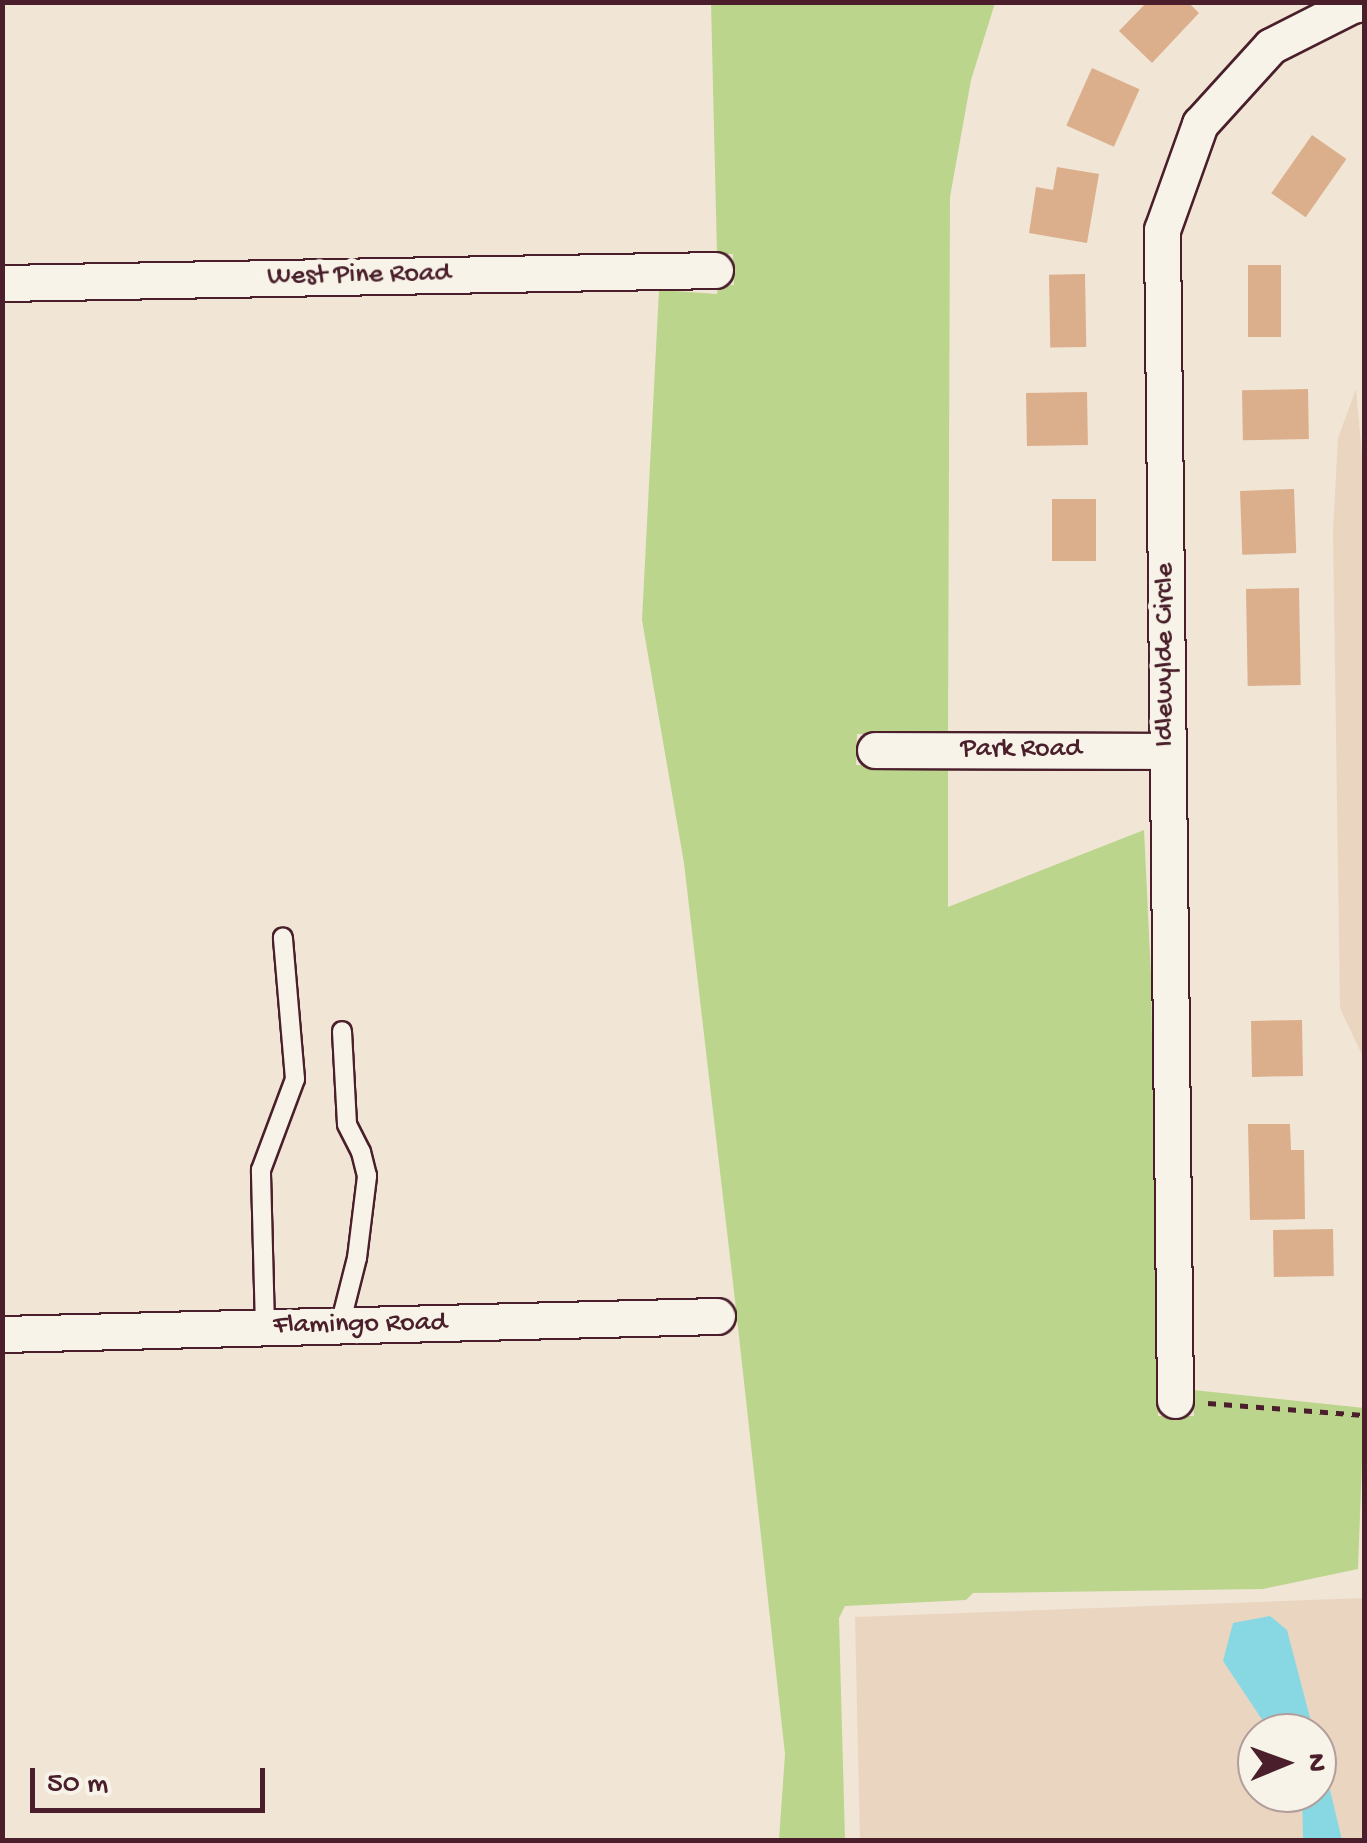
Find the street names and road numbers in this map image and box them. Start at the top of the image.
street label: West Pine Road [267,258,451,294]
street label: Idlewylde Circle [1149,563,1183,747]
street label: Park Road [960,733,1082,767]
street label: Flamingo Road [273,1307,447,1343]

